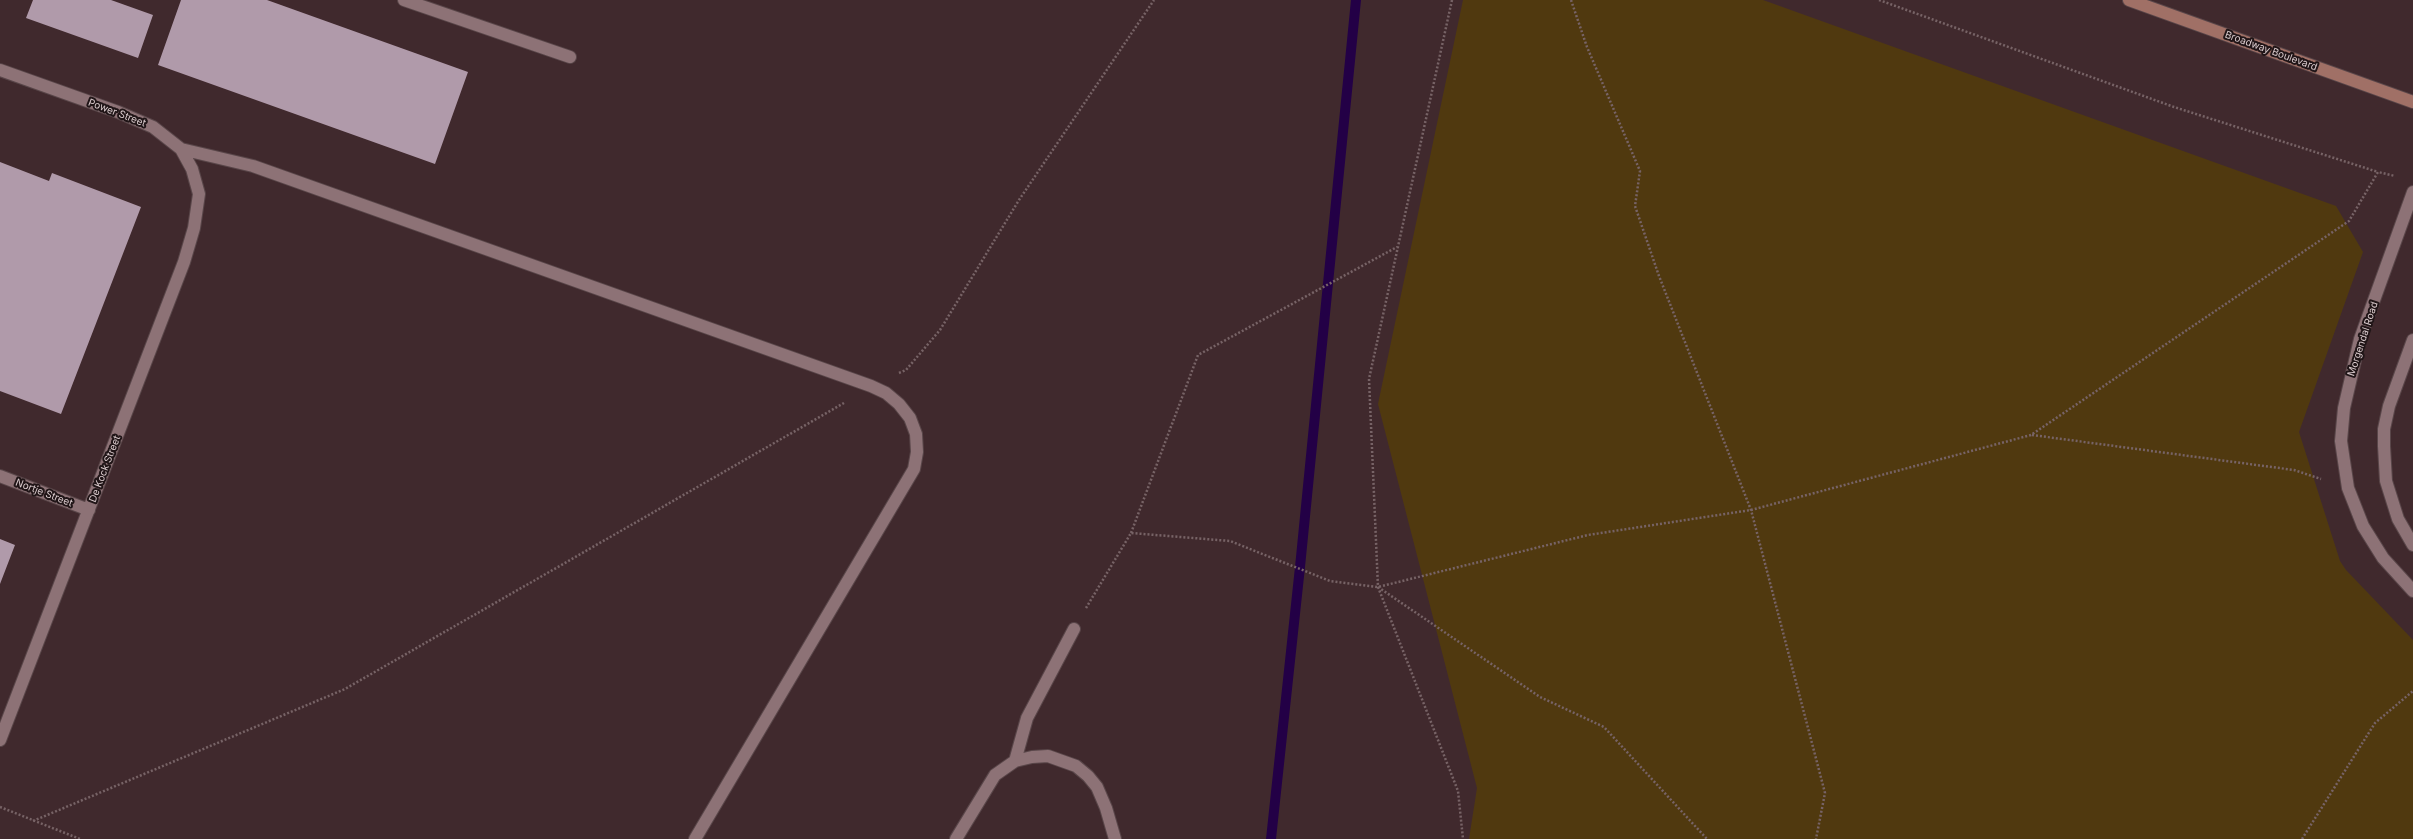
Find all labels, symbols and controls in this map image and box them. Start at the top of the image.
street label: Broadway Boulevard [2223,29,2319,73]
street label: Power Street [86,97,148,129]
street label: Morgendal Road [2345,300,2381,378]
street label: De Kock Street [87,434,123,504]
street label: Nortje Street [14,477,74,509]

